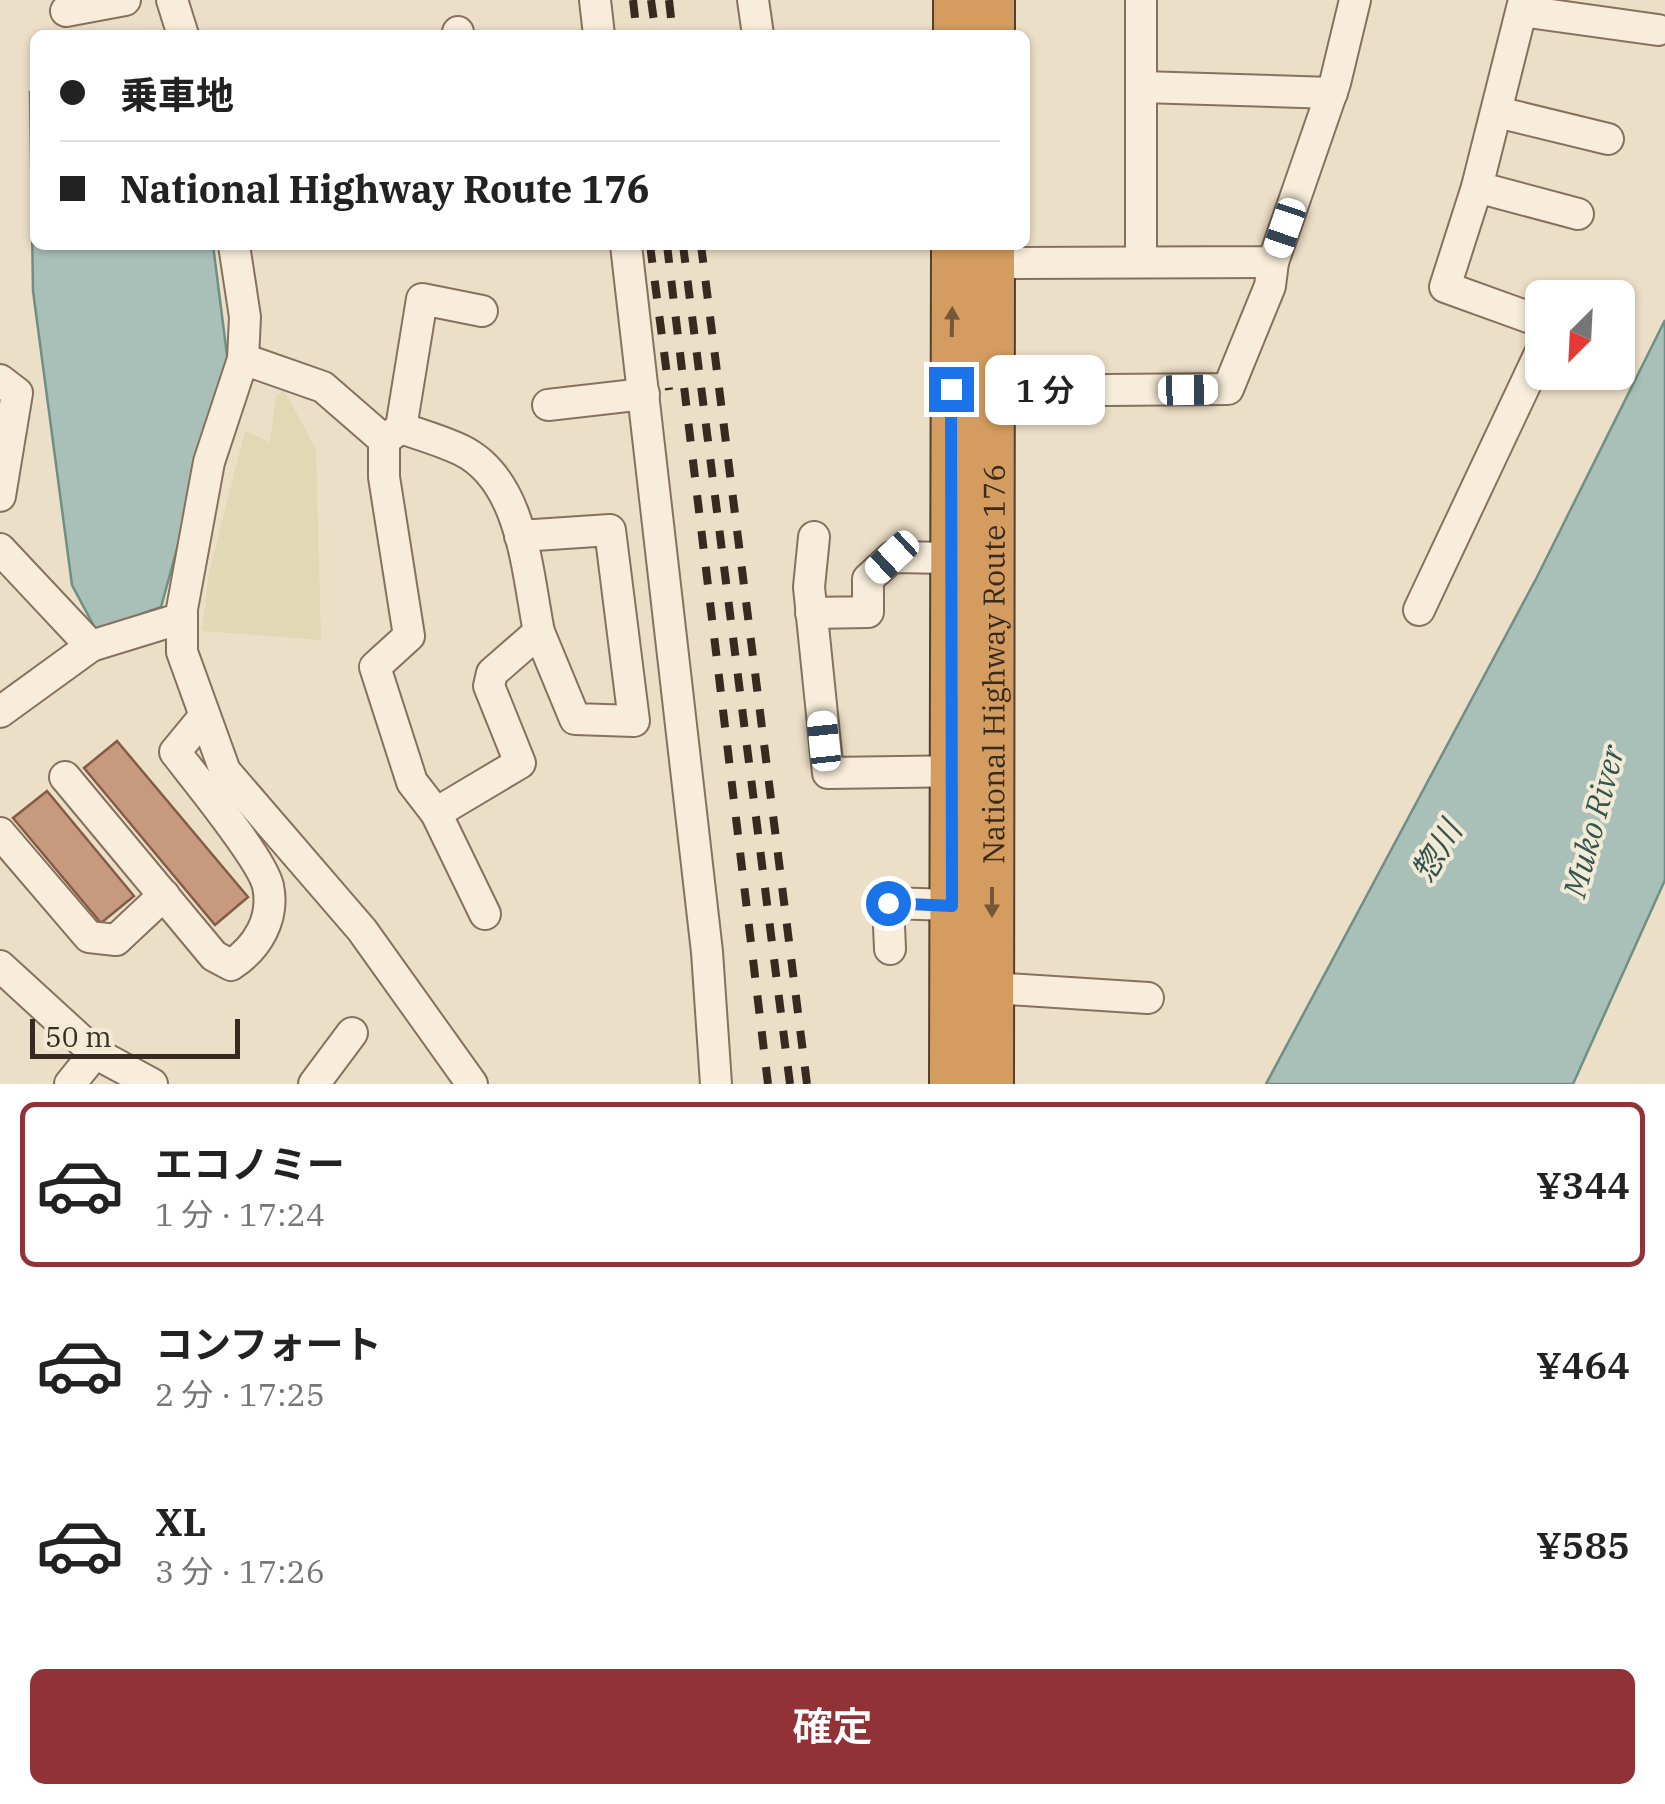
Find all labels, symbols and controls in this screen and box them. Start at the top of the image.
text: 乗車地 [120,70,234,119]
text: National Highway Route 176 [120,164,650,213]
car [1261,195,1309,261]
north arrow [1525,280,1635,390]
map controls [1525,280,1635,390]
one-way arrow [944,305,960,337]
callout: 1 分 [986,354,1106,424]
route end [929,367,974,412]
text: 1 分 [1016,369,1074,411]
car [1158,374,1218,406]
street label: National Highway Route 176 [973,464,1012,864]
car [860,526,924,588]
car [806,710,842,772]
water label: Muko River [1552,739,1634,903]
water label: 惣川 [1402,810,1472,889]
route start [866,881,911,926]
one-way arrow [984,887,1000,919]
scale bar [30,1014,240,1058]
text: 50 m [45,1018,112,1055]
text: エコノミー [155,1139,345,1188]
icon: car [35,1140,125,1230]
text: ¥344 [1536,1160,1630,1209]
text: 1 分 · 17:24 [155,1193,325,1235]
text: コンフォート [155,1319,382,1368]
icon: car [35,1320,125,1410]
text: ¥464 [1536,1340,1630,1389]
text: 2 分 · 17:25 [155,1373,325,1415]
text: XL [155,1497,206,1546]
icon: car [35,1500,125,1590]
text: ¥585 [1536,1520,1630,1569]
text: 3 分 · 17:26 [155,1550,325,1592]
button: 確定 [30,1669,1635,1784]

